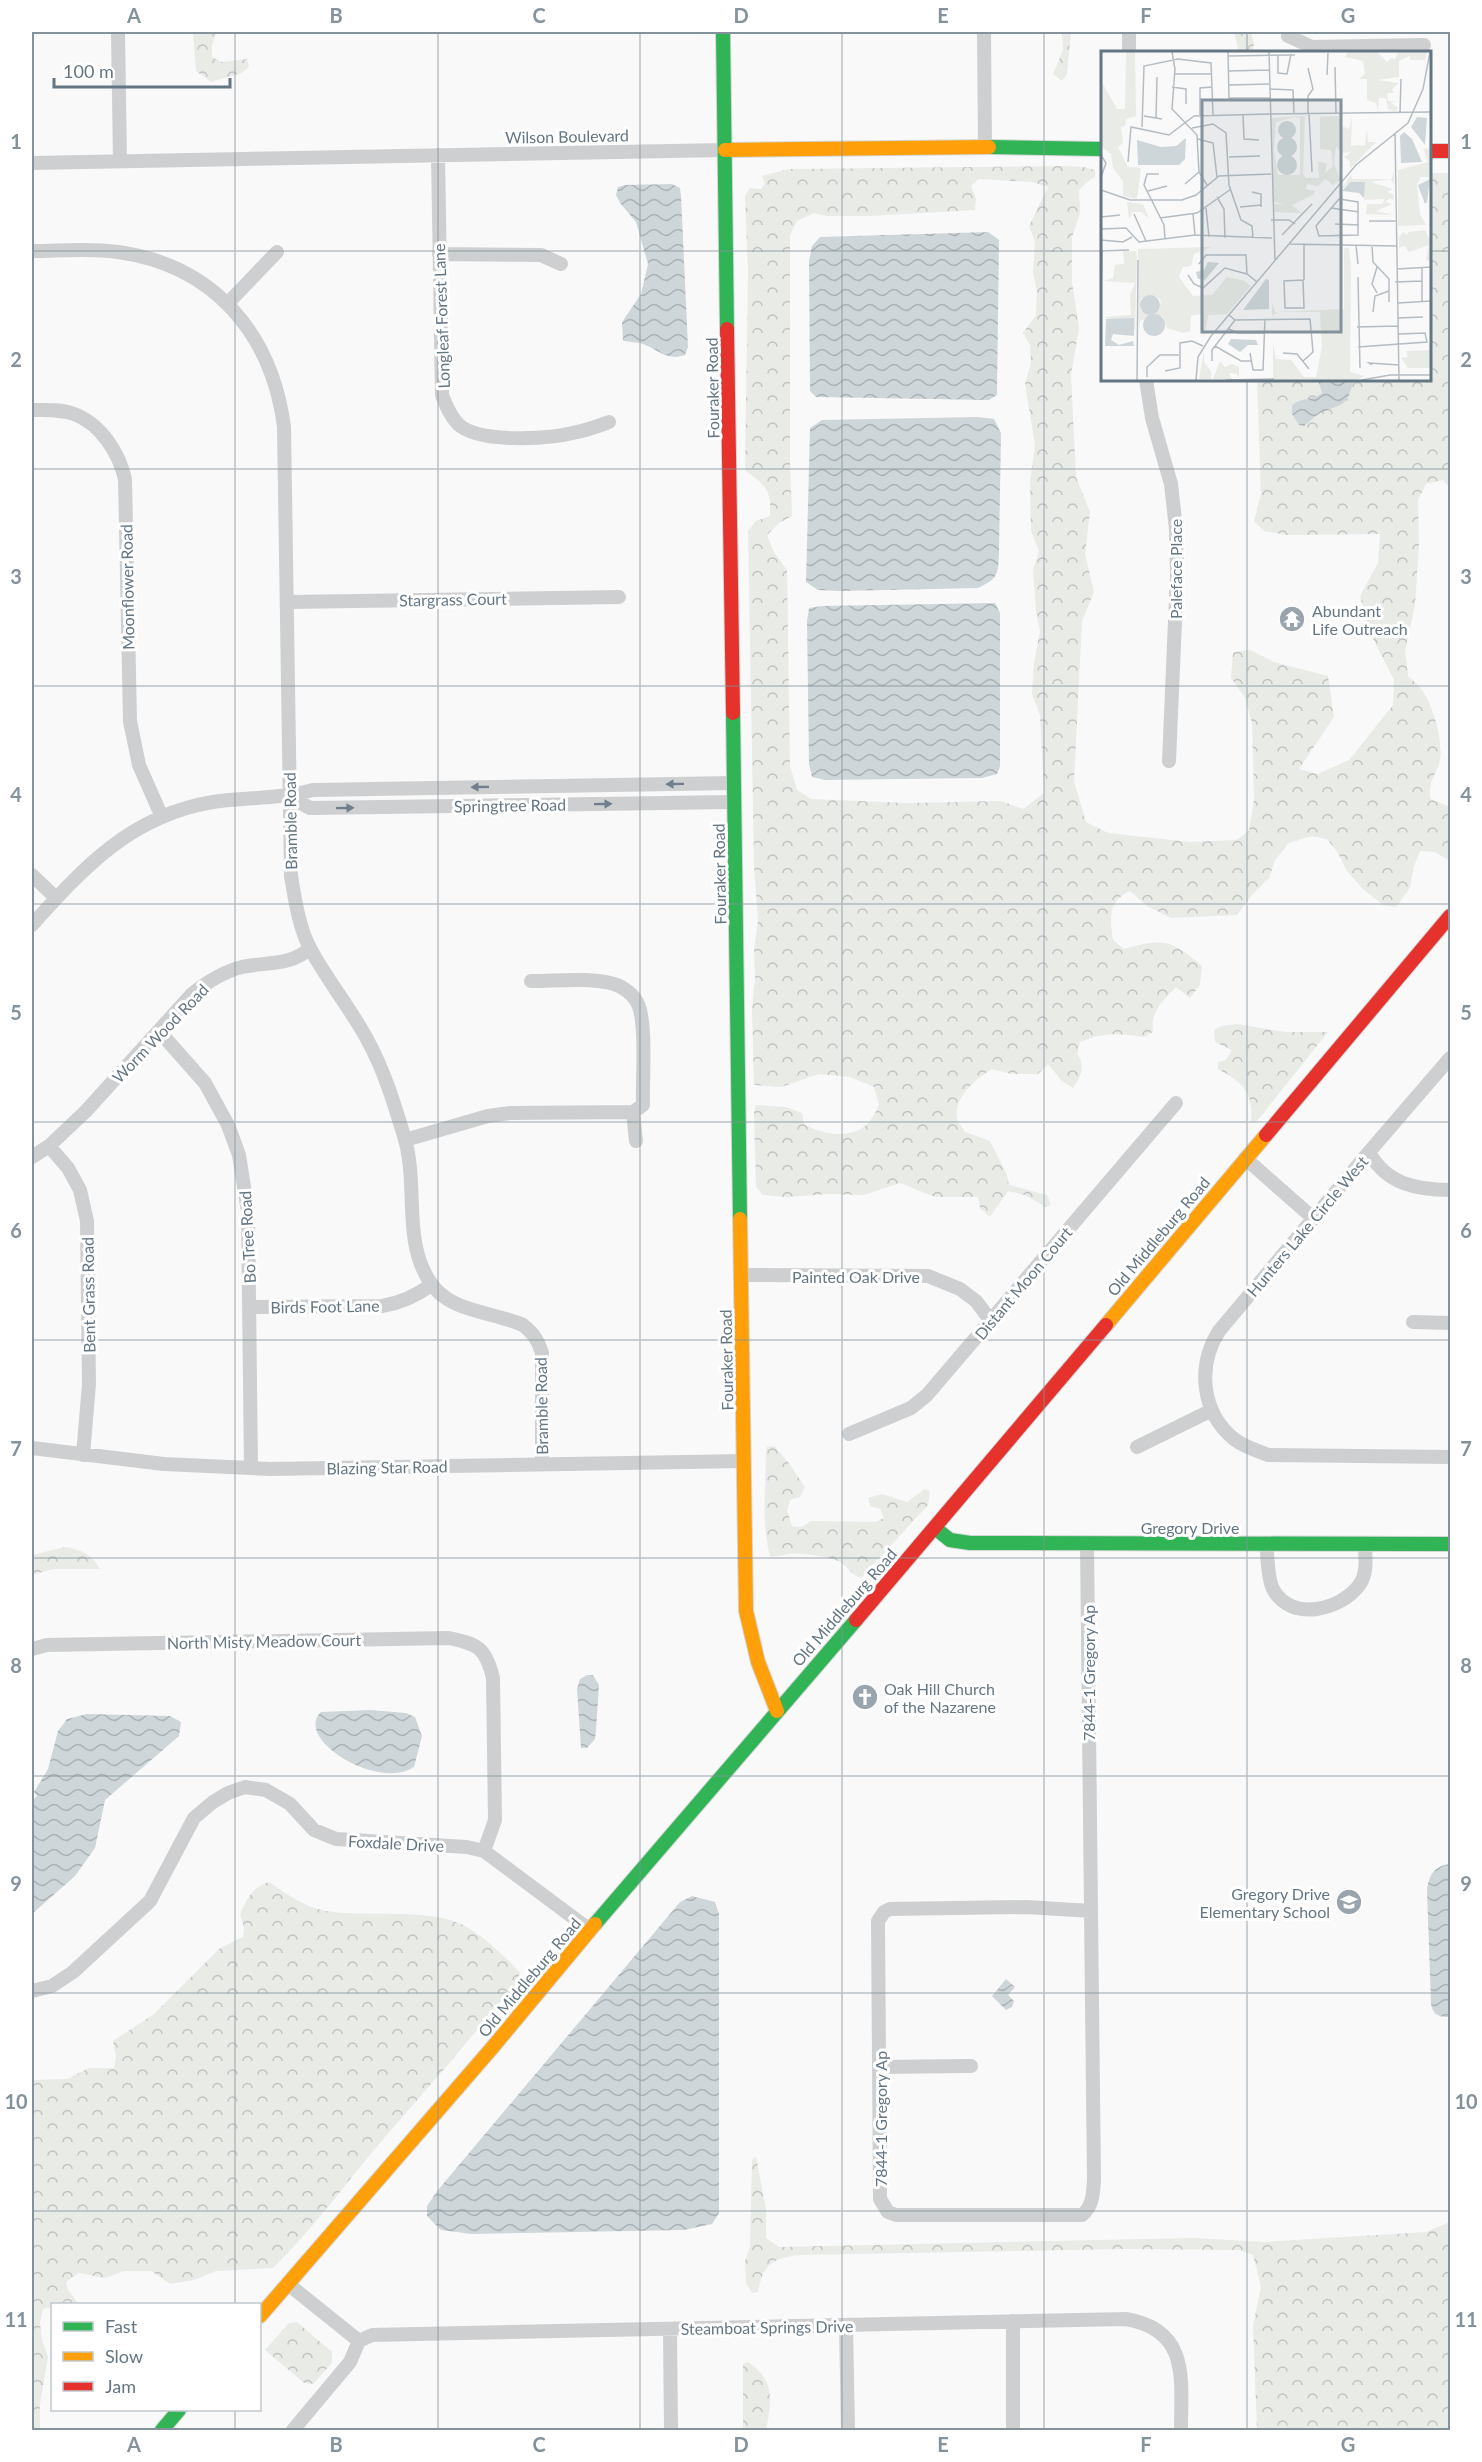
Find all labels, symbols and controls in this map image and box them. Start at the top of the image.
text: A [126,3,141,27]
text: B [329,3,343,27]
text: C [532,3,546,27]
text: D [733,3,749,27]
text: E [937,3,949,27]
text: F [1140,3,1152,27]
text: G [1341,3,1355,27]
scale bar [54,51,230,89]
inset map [1101,51,1431,381]
text: 100 m [63,60,114,82]
street label: Wilson Boulevard [505,125,629,147]
text: 1 [10,129,22,153]
text: 1 [1460,129,1472,153]
street label: Longleaf Forest Lane [429,243,453,389]
street label: Fouraker Road [702,337,722,439]
text: 2 [10,347,22,371]
text: 2 [1460,347,1472,371]
street label: Paleface Place [1166,519,1185,619]
street label: Moonflower Road [116,524,138,650]
text: 3 [10,564,22,588]
text: 3 [1460,564,1472,588]
street label: Stargrass Court [399,589,507,609]
place label: Abundant Life Outreach [1312,601,1408,638]
temple icon: Abundant Life Outreach [1277,604,1307,634]
street label: Bramble Road [280,772,300,870]
one-way arrow [665,779,684,789]
text: 4 [10,782,22,806]
one-way arrow [470,782,489,792]
text: 4 [1460,782,1472,806]
street label: Springtree Road [454,795,566,815]
one-way arrow [594,799,613,809]
one-way arrow [336,803,355,813]
street label: Fouraker Road [709,823,729,925]
street label: Worm Wood Road [108,980,212,1086]
text: 5 [10,1000,22,1024]
text: 5 [1460,1000,1472,1024]
street label: Hunters Lake Circle West [1243,1152,1372,1300]
street label: Old Middleburg Road [1103,1173,1213,1299]
street label: Bo Tree Road [235,1190,259,1284]
text: 6 [10,1218,22,1242]
text: 6 [1460,1218,1472,1242]
street label: Distant Moon Court [970,1223,1076,1343]
street label: Bent Grass Road [77,1237,99,1353]
street label: Painted Oak Drive [792,1267,920,1286]
street label: Birds Foot Lane [270,1296,380,1316]
street label: Fouraker Road [716,1309,736,1411]
street label: Bramble Road [531,1357,551,1455]
text: 7 [10,1436,22,1460]
text: 7 [1460,1436,1472,1460]
street label: Blazing Star Road [326,1456,448,1478]
street label: Gregory Drive [1141,1518,1239,1537]
street label: Old Middleburg Road [788,1544,900,1670]
street label: 7844-1 Gregory Ap [1079,1605,1098,1741]
street label: North Misty Meadow Court [167,1630,361,1652]
text: 8 [10,1653,22,1677]
text: 8 [1460,1653,1472,1677]
place label: Oak Hill Church of the Nazarene [884,1679,996,1716]
church icon: Oak Hill Church of the Nazarene [850,1682,880,1712]
street label: Foxdale Drive [348,1831,444,1855]
text: 9 [10,1871,22,1895]
text: 9 [1460,1871,1472,1895]
place label: Gregory Drive Elementary School [1200,1884,1330,1921]
school or university icon: Gregory Drive Elementary School [1334,1887,1364,1917]
street label: Old Middleburg Road [474,1914,584,2040]
street label: 7844-1 Gregory Ap [871,2051,890,2187]
text: 10 [4,2089,28,2113]
text: 10 [1454,2089,1478,2113]
legend [51,2303,261,2411]
text: 11 [4,2307,28,2331]
text: 11 [1454,2307,1478,2331]
text: Fast [105,2315,138,2337]
street label: Steamboat Springs Drive [680,2316,854,2338]
text: Slow [105,2345,143,2367]
text: Jam [105,2375,136,2397]
text: A [126,2432,141,2456]
text: B [329,2432,343,2456]
text: C [532,2432,546,2456]
text: D [733,2432,749,2456]
text: E [937,2432,949,2456]
text: F [1140,2432,1152,2456]
text: G [1341,2432,1355,2456]

